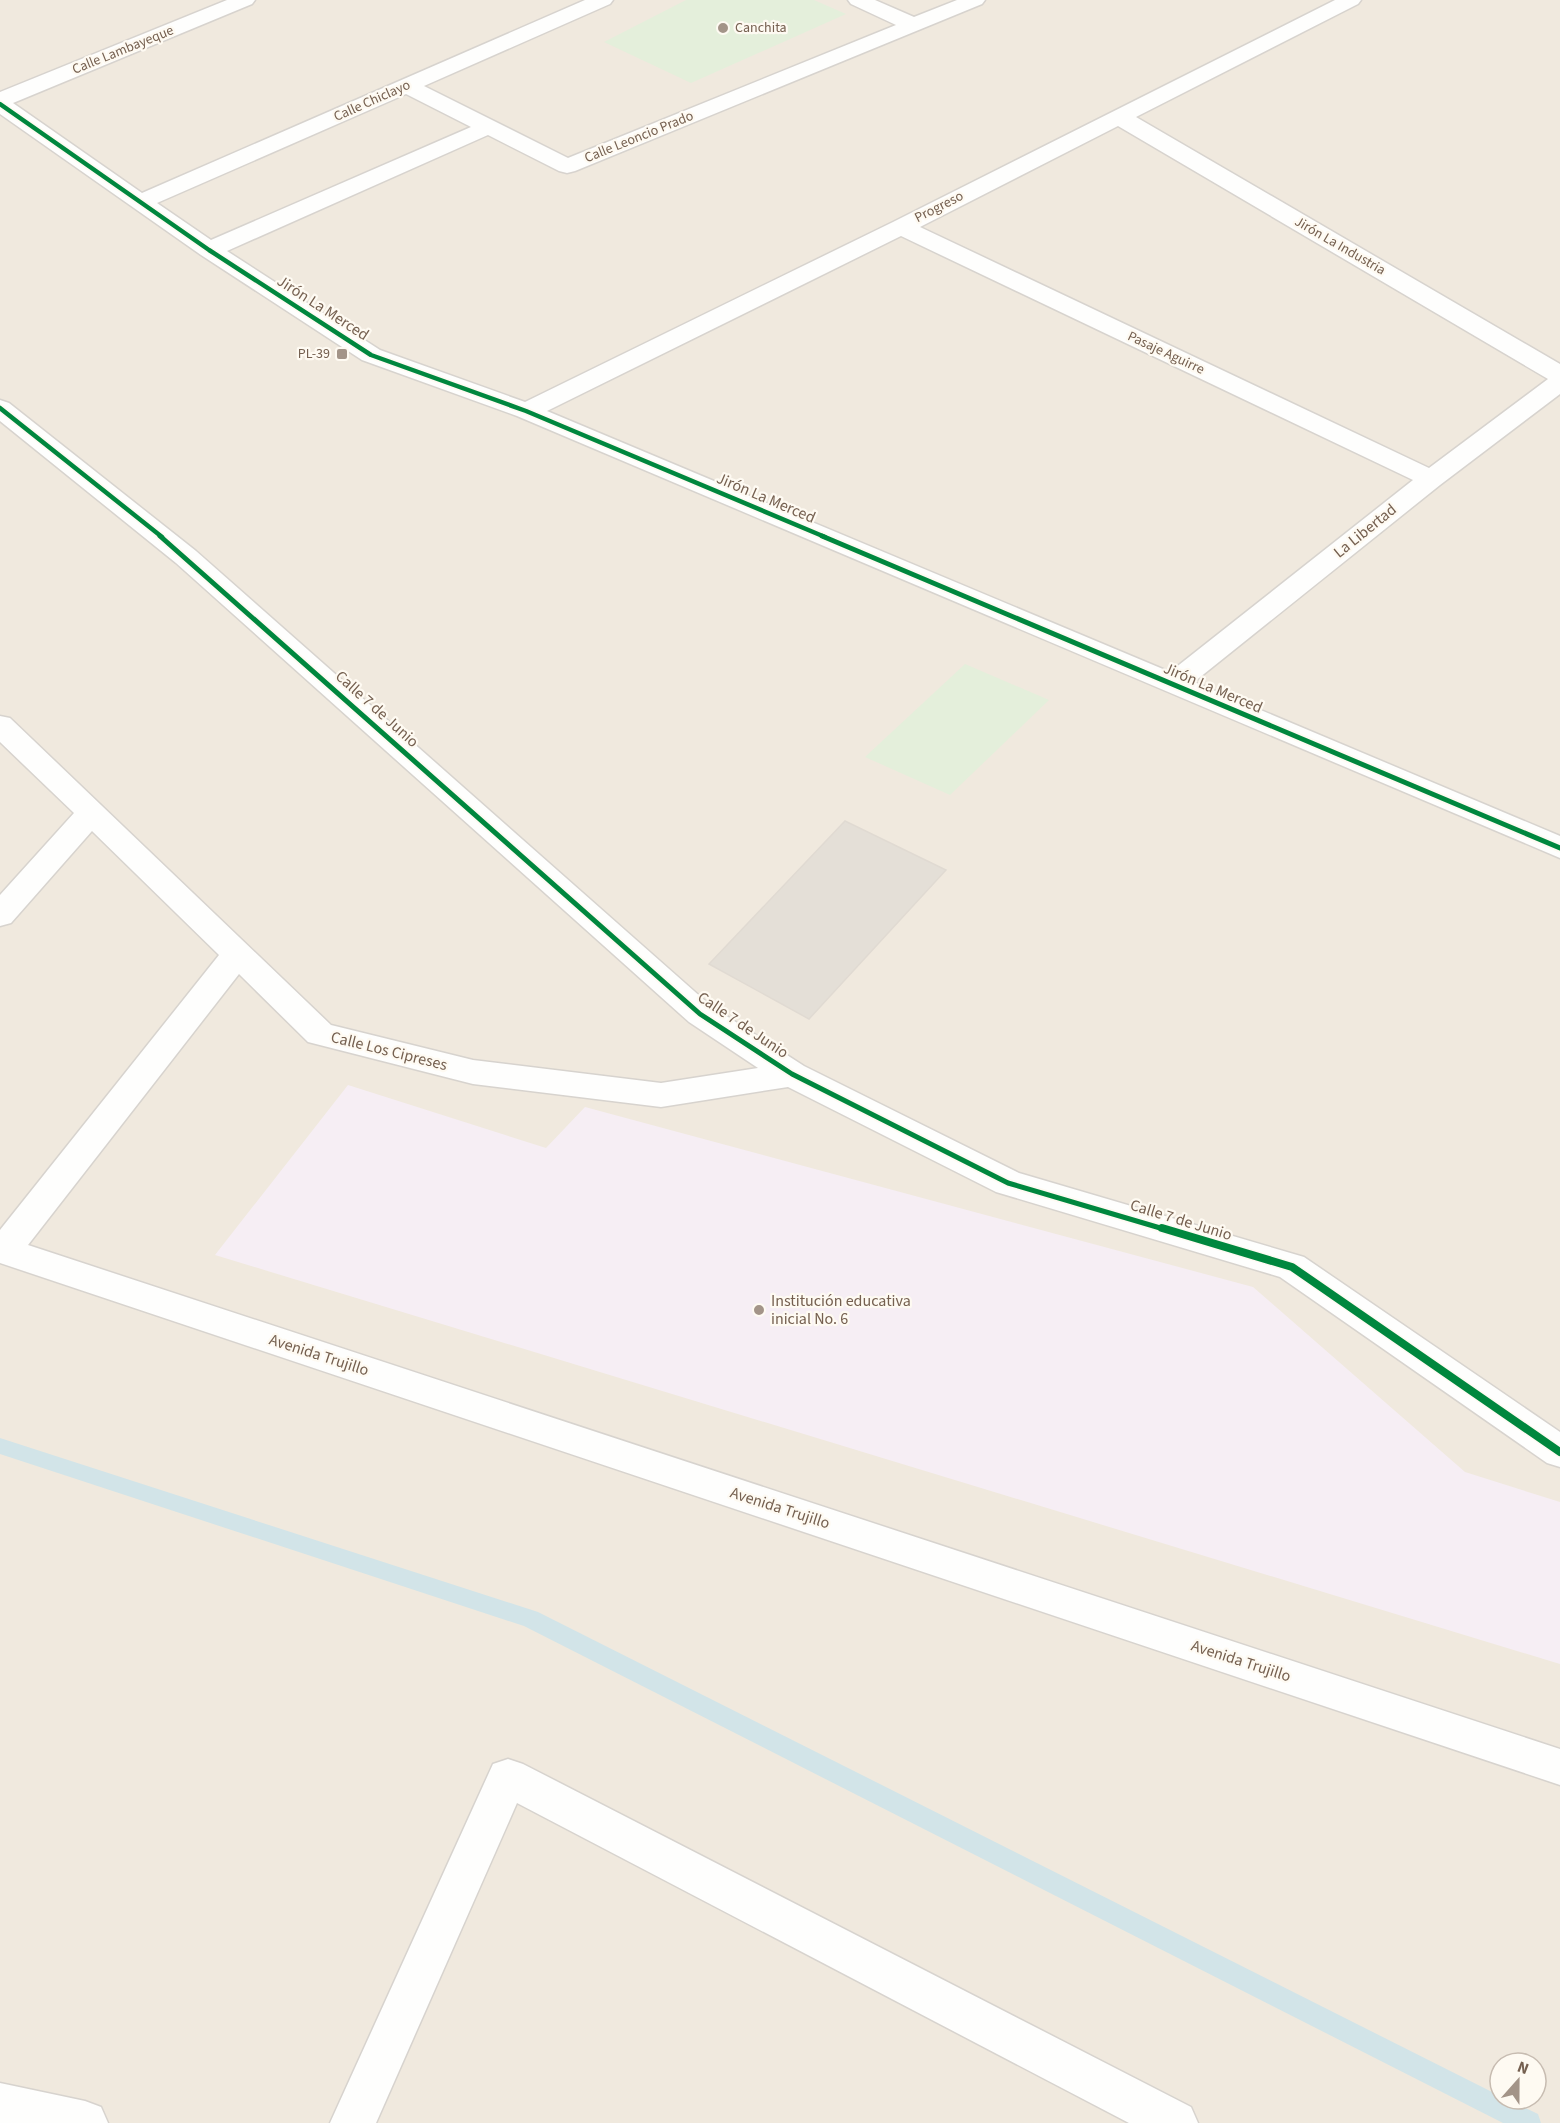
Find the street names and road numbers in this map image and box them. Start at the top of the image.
street label: Calle Lambayeque [69,21,177,79]
street label: Calle Chiclayo [330,75,414,127]
street label: Calle Leoncio Prado [582,106,696,168]
street label: Progreso [911,186,967,228]
street label: Jirón La Industria [1291,212,1389,280]
street label: Jirón La Merced [273,270,373,346]
street label: Pasaje Aguirre [1124,326,1208,380]
street label: Jirón La Merced [713,467,819,529]
street label: La Libertad [1329,499,1401,563]
street label: Jirón La Merced [1160,657,1266,719]
street label: Calle 7 de Junio [330,666,424,752]
street label: Calle 7 de Junio [693,986,793,1064]
street label: Calle Los Cipreses [328,1026,450,1076]
street label: Calle 7 de Junio [1127,1194,1235,1246]
street label: Avenida Trujillo [266,1329,372,1381]
street label: Avenida Trujillo [727,1482,833,1534]
street label: Avenida Trujillo [1188,1635,1294,1687]

